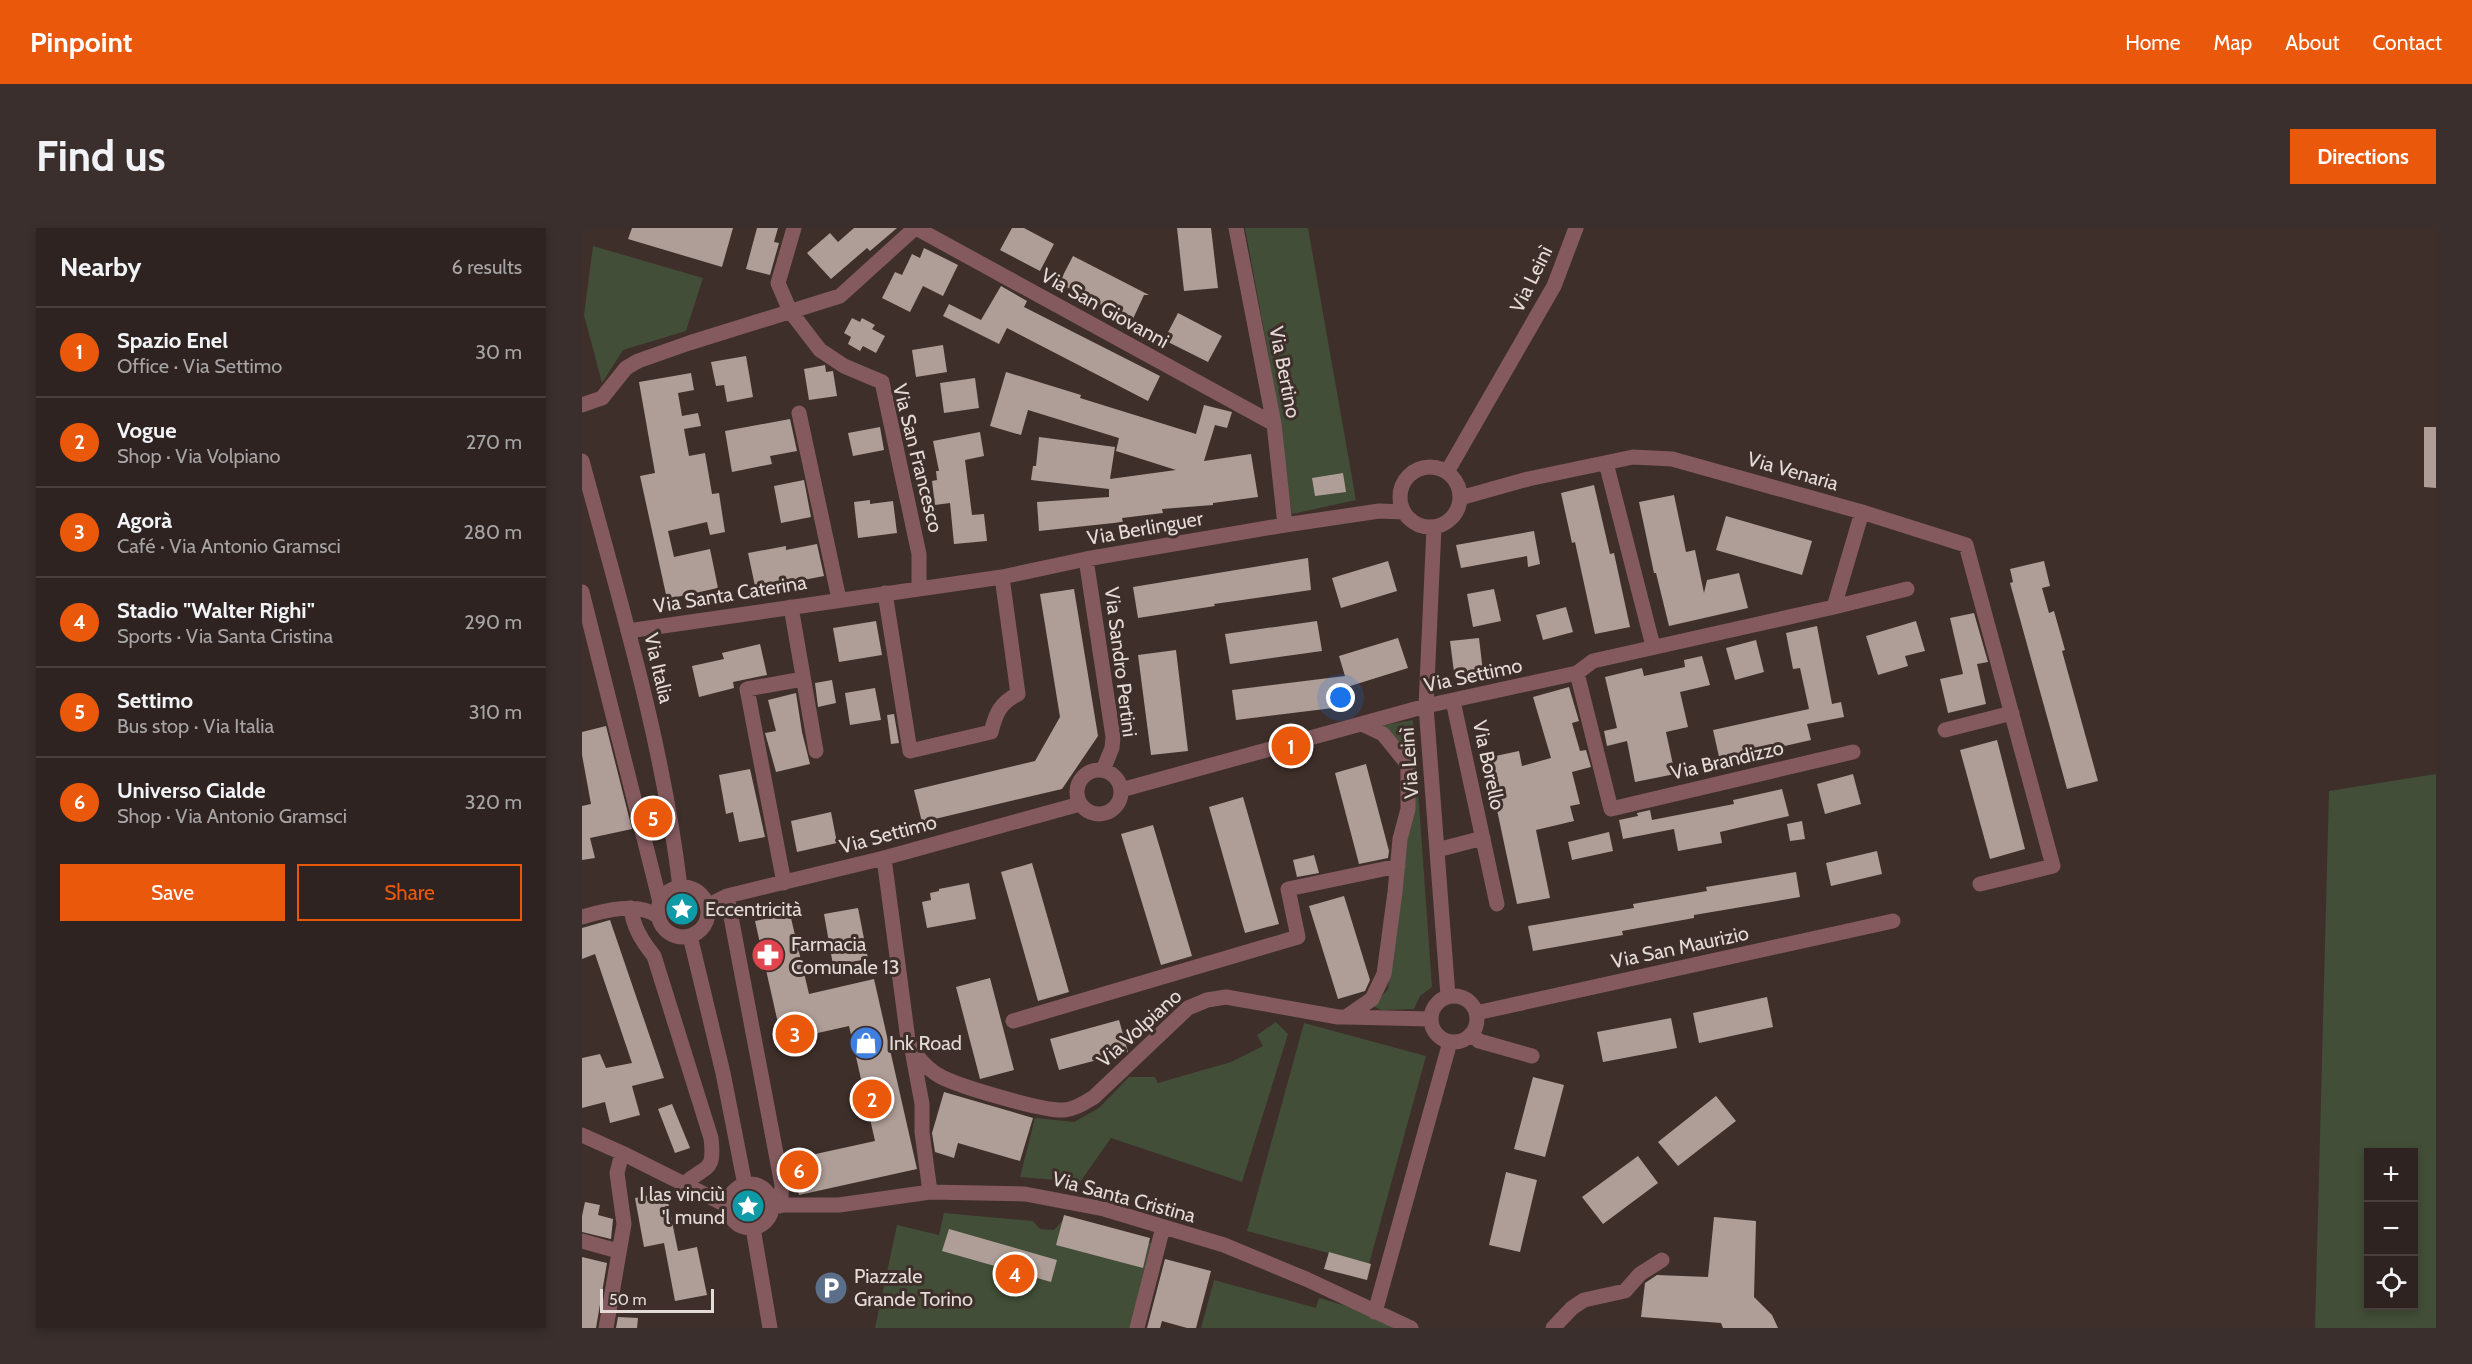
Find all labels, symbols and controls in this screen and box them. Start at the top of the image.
text: Pinpoint [30,25,132,59]
text: Home [2125,30,2181,55]
text: Map [2214,30,2252,55]
text: About [2285,30,2339,55]
text: Contact [2372,30,2442,55]
button: Directions [2290,129,2436,184]
text: Find us [36,130,165,182]
street label: Via Leinì [1505,242,1557,316]
text: Nearby [60,251,141,283]
text: 6 results [451,255,522,279]
street label: Via San Giovanni [1037,263,1173,353]
street label: Via Bertino [1264,324,1306,420]
text: Spazio Enel [117,327,228,354]
text: 1 [76,340,83,364]
text: 30 m [475,340,522,364]
text: Office · Via Settimo [117,354,282,378]
street label: Via San Francesco [888,381,948,535]
text: Vogue [117,417,177,444]
text: 2 [74,430,85,454]
text: 270 m [466,430,522,454]
text: Shop · Via Volpiano [117,444,281,468]
street label: Via Venaria [1745,447,1842,496]
street label: Via Berlinguer [1085,506,1205,550]
text: Agorà [117,507,172,534]
text: 3 [74,520,85,544]
text: 280 m [463,520,522,544]
text: Café · Via Antonio Gramsci [117,534,341,558]
street label: Via Santa Caterina [652,570,809,618]
street label: Via Sandro Pertini [1100,586,1142,738]
text: Stadio "Walter Righi" [117,597,315,624]
text: 4 [73,610,86,634]
text: 290 m [464,610,522,634]
text: Sports · Via Santa Cristina [117,624,333,648]
street label: Via Italia [639,631,679,706]
street label: Via Settimo [1422,653,1524,697]
your location [1326,683,1355,712]
text: Settimo [117,687,193,714]
text: 5 [74,700,85,724]
text: 310 m [469,700,522,724]
text: Bus stop · Via Italia [117,714,274,738]
street label: Via Borello [1468,718,1510,812]
pin: 1 [1272,724,1310,768]
street label: Via Leinì [1395,727,1423,799]
street label: Via Brandizzo [1668,735,1786,785]
text: Universo Cialde [117,777,266,804]
text: 6 [74,790,85,814]
text: 320 m [465,790,522,814]
pin: 5 [634,796,672,840]
text: Shop · Via Antonio Gramsci [117,804,347,828]
street label: Via Settimo [837,810,939,858]
button: Save [60,864,285,921]
button: Share [297,864,522,921]
place icon: Eccentricità [664,891,700,927]
place label: Eccentricità [705,897,802,921]
street label: Via San Maurizio [1609,921,1751,973]
place label: Farmacia Comunale 13 [791,932,900,979]
pharmacy icon: Farmacia Comunale 13 [750,937,786,973]
street label: Via Volpiano [1092,984,1186,1072]
pin: 3 [776,1012,814,1056]
shop icon: Ink Road [848,1025,884,1061]
place label: Ink Road [889,1031,962,1055]
pin: 2 [852,1076,892,1122]
pin: 6 [780,1148,818,1192]
map controls [2364,1148,2418,1310]
button: + [2364,1148,2418,1202]
street label: Via Santa Cristina [1050,1166,1199,1228]
place label: I las vinciù 'l mund [639,1182,725,1229]
place icon: I las vinciù 'l mund [730,1188,766,1224]
button: − [2364,1202,2418,1256]
pin: 4 [996,1252,1034,1296]
button: locate [2364,1256,2418,1310]
place label: Piazzale Grande Torino [854,1264,973,1311]
parking icon: Piazzale Grande Torino [813,1270,849,1306]
scale bar [600,1286,714,1314]
text: 50 m [609,1290,646,1309]

